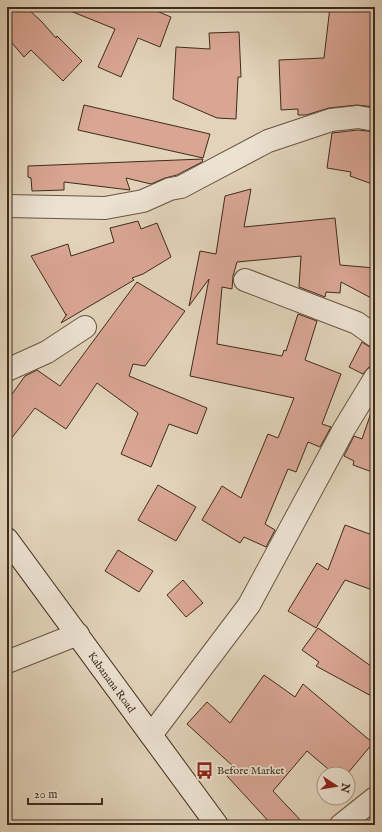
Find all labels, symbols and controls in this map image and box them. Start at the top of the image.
street label: Kabanana Road [84,649,138,716]
bus stop icon: Before Market [194,760,214,780]
place label: Before Market [217,764,285,778]
north arrow [316,766,356,806]
scale bar [28,780,102,806]
text: N [337,781,353,794]
text: 20 m [34,787,57,802]

